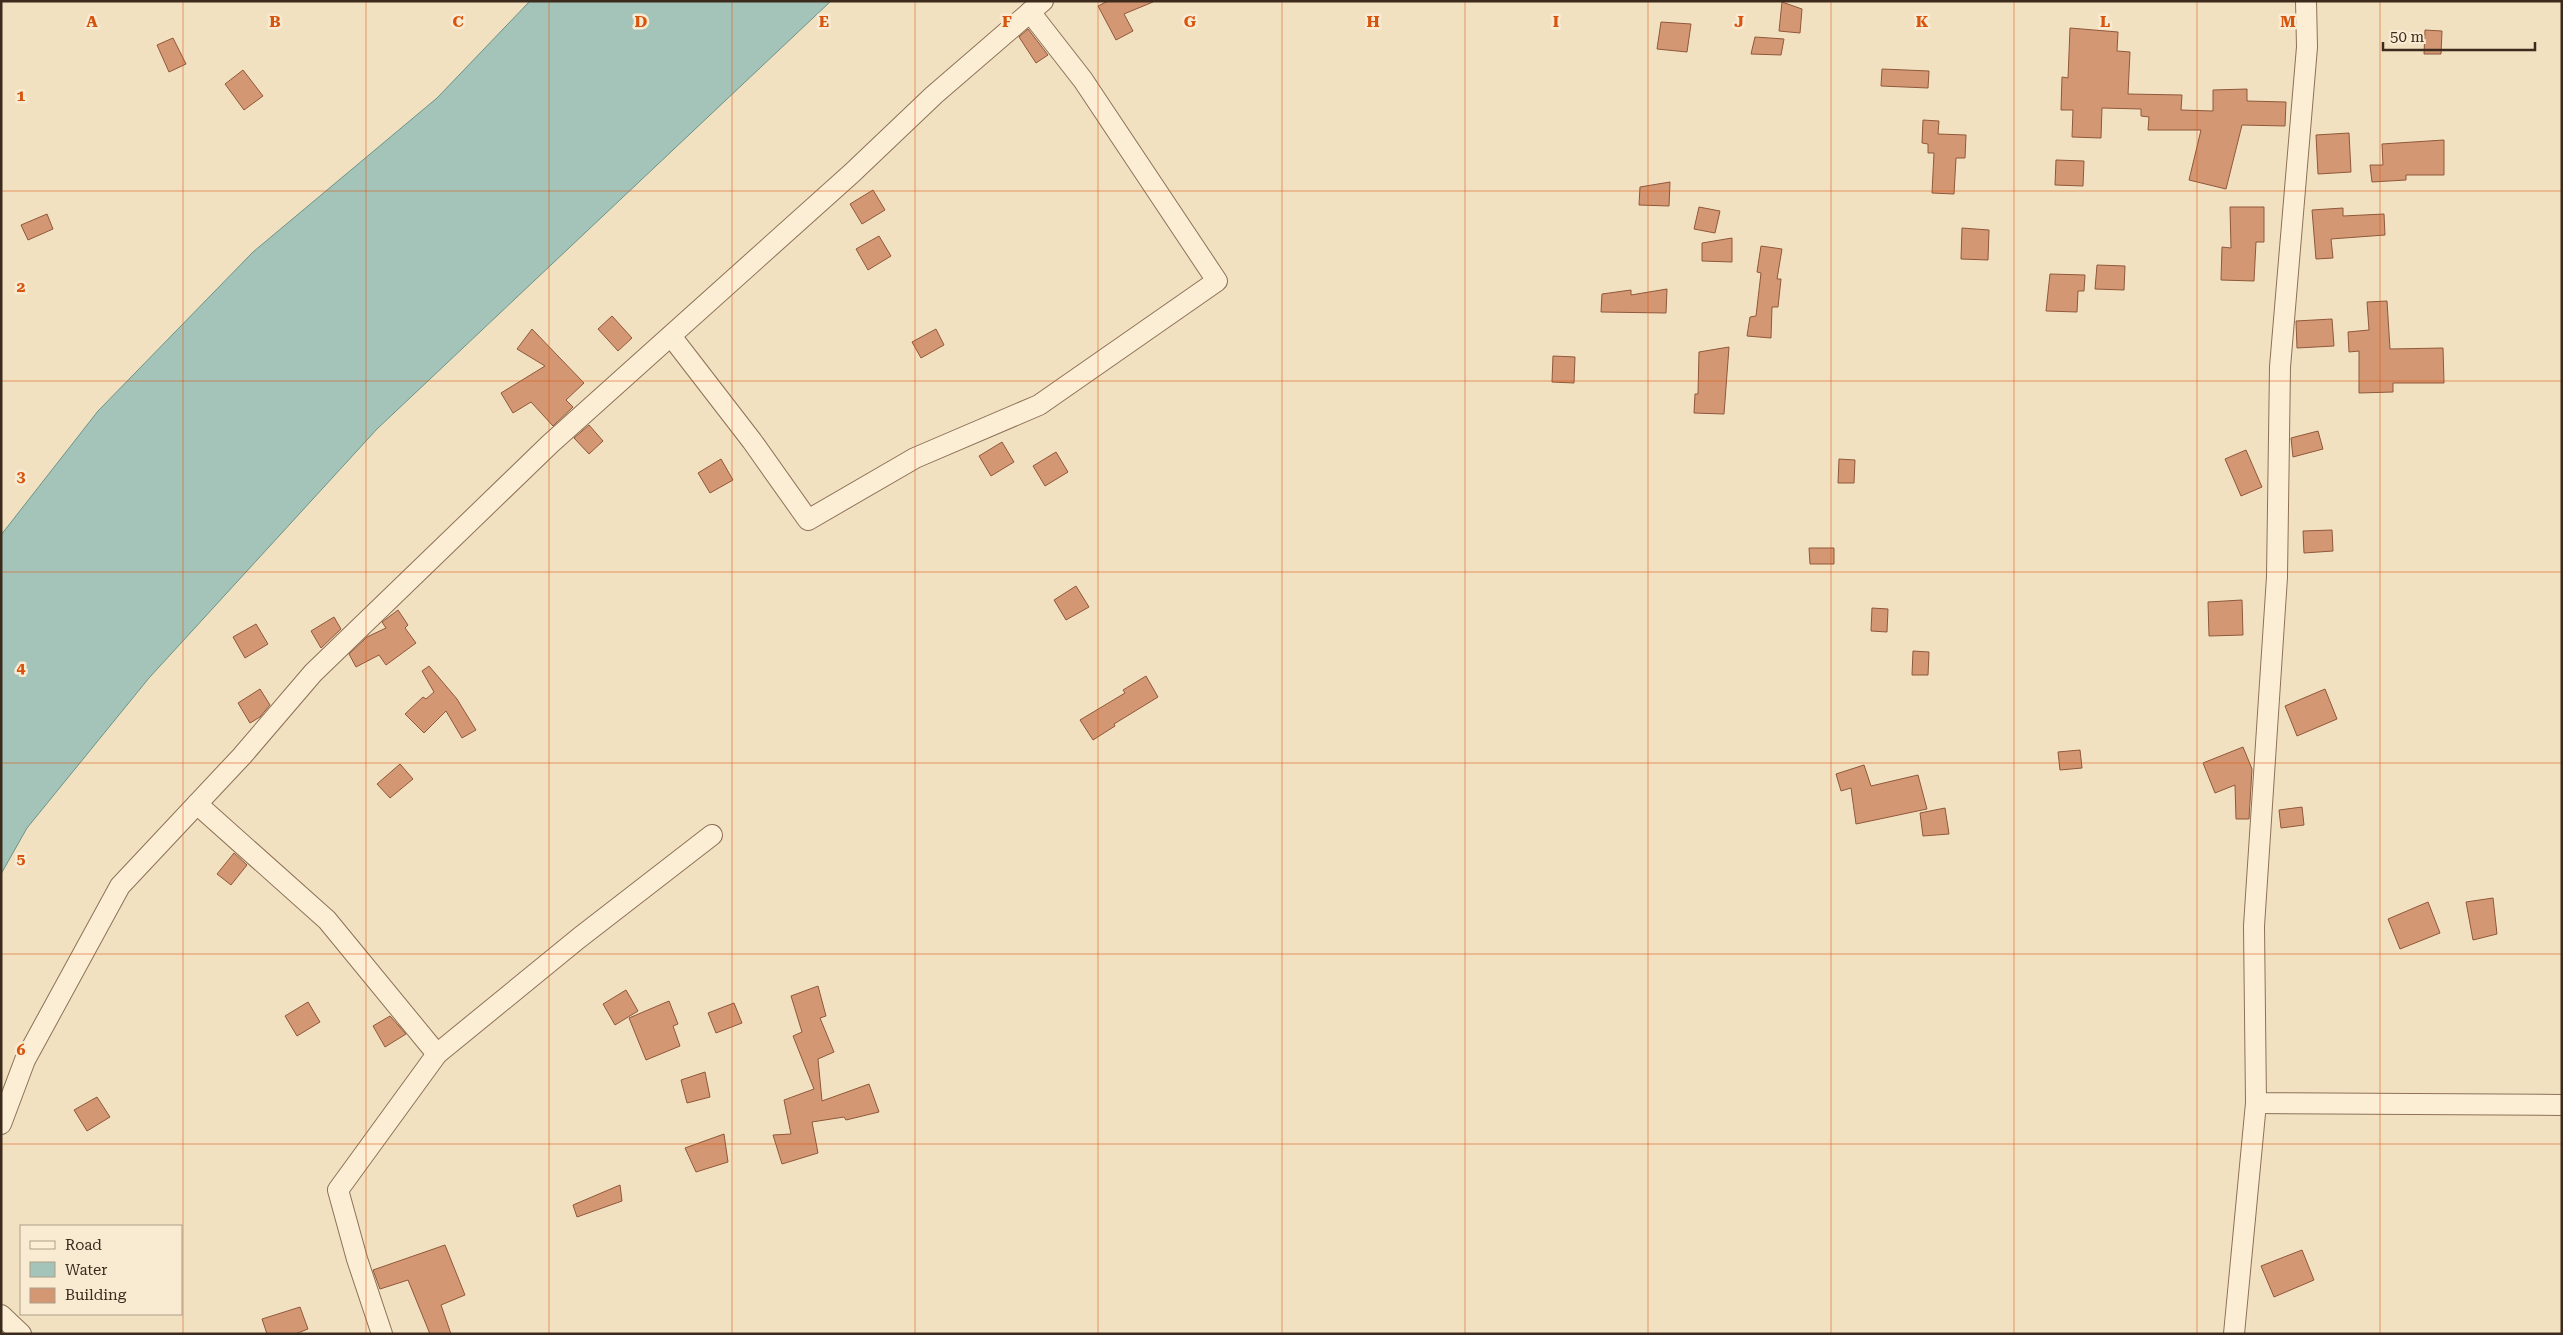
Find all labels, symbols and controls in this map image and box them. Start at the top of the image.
text: A [86,12,98,31]
text: B [269,12,281,31]
text: C [452,12,464,31]
text: D [635,12,648,31]
text: E [819,12,829,31]
text: F [1002,12,1012,31]
text: G [1184,12,1197,31]
text: H [1366,12,1380,31]
text: I [1553,12,1559,31]
text: J [1734,12,1744,31]
text: K [1916,12,1929,31]
text: L [2100,12,2110,31]
text: M [2280,12,2296,31]
scale bar [2383,20,2536,52]
text: 50 m [2390,28,2425,46]
text: 1 [17,86,26,105]
text: 2 [17,277,26,296]
text: 3 [17,467,26,486]
text: 4 [17,658,26,677]
text: 5 [17,849,26,868]
text: 6 [17,1040,26,1059]
legend [20,1225,182,1315]
text: Road [65,1236,102,1254]
text: Water [65,1261,107,1279]
text: Building [65,1286,127,1304]

